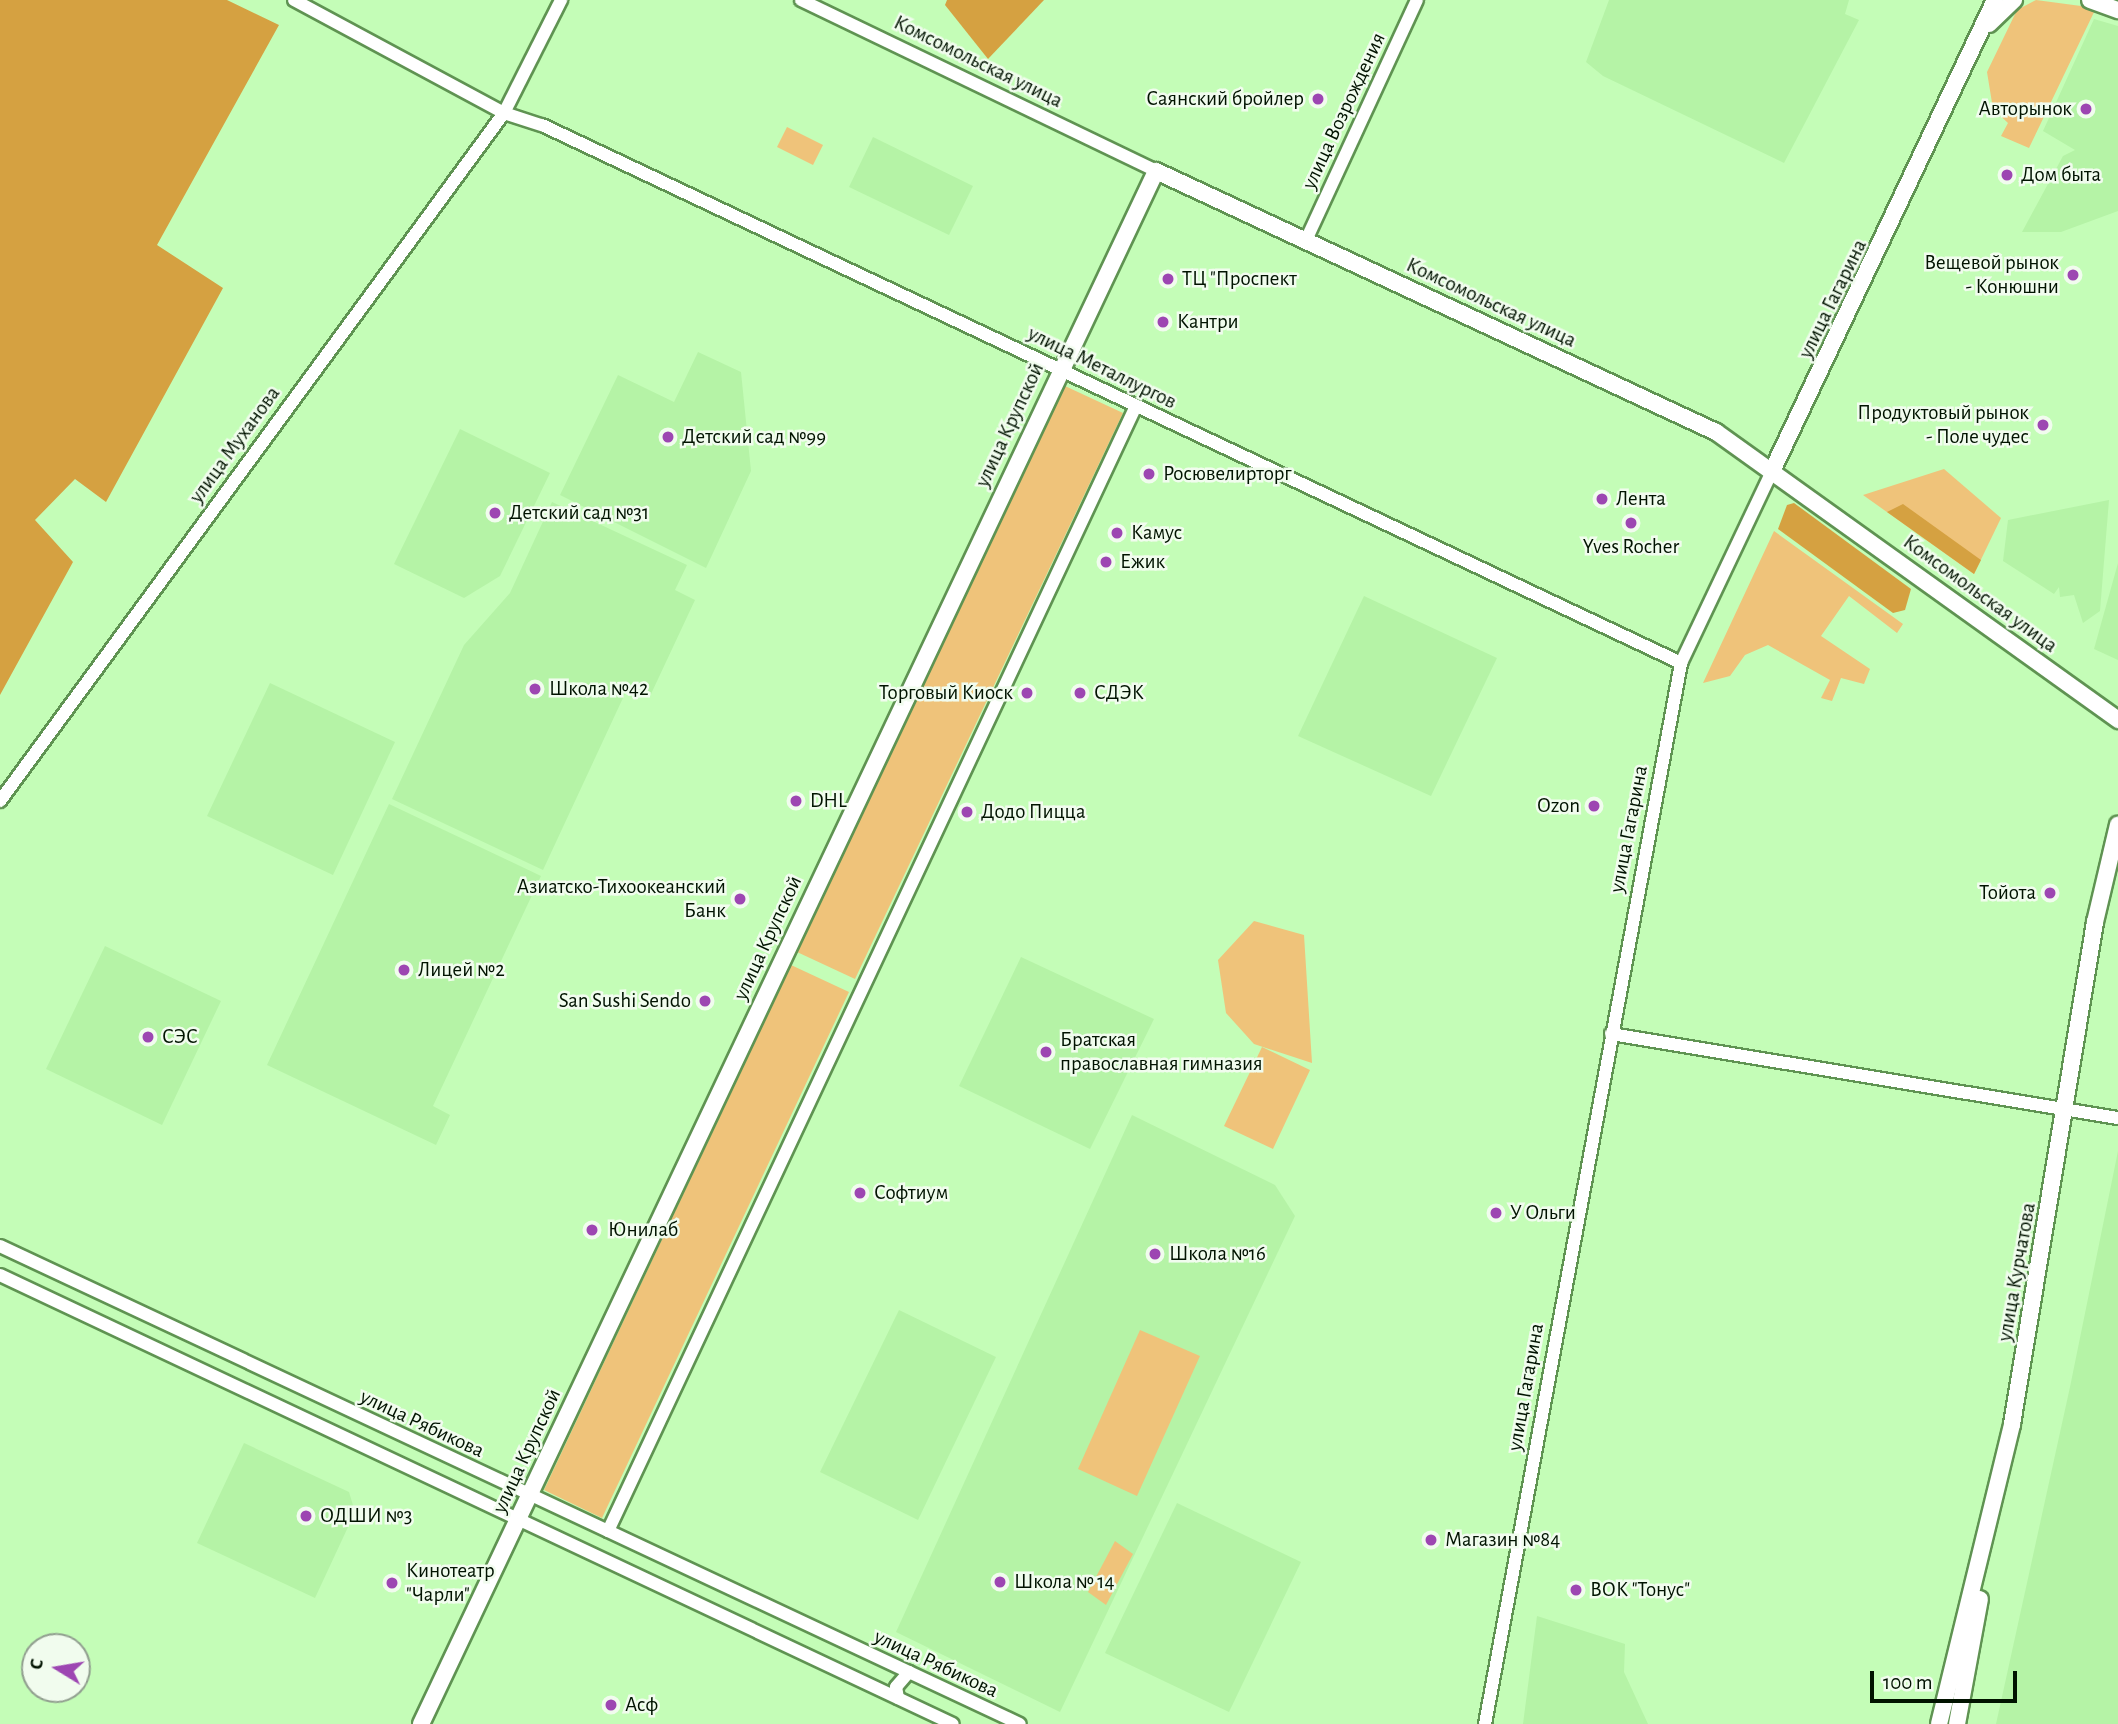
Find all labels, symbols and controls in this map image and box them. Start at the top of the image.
street label: Комсомольская улица [890,10,1066,114]
street label: улица Возрождения [1297,29,1391,193]
place label: Саянский бройлер [1146,86,1304,112]
marker: Саянский бройлер [1310,91,1326,107]
place label: Авторынок [1979,96,2072,122]
marker: Авторынок [2078,101,2094,117]
place label: Дом быта [2021,162,2101,188]
marker: Дом быта [1999,167,2015,183]
street label: улица Гагарина [1793,235,1873,363]
place label: Вещевой рынок - Конюшни [1924,250,2059,300]
street label: Комсомольская улица [1402,253,1580,353]
place label: ТЦ "Проспект [1182,266,1297,292]
marker: Вещевой рынок - Конюшни [2065,267,2081,283]
marker: ТЦ "Проспект [1160,271,1176,287]
place label: Кантри [1177,309,1239,335]
marker: Кантри [1155,314,1171,330]
street label: улица Металлургов [1024,321,1180,415]
street label: улица Крупской [970,359,1050,491]
street label: улица Муханова [184,382,286,508]
place label: Продуктовый рынок - Поле чудес [1857,400,2029,450]
marker: Продуктовый рынок - Поле чудес [2035,417,2051,433]
place label: Детский сад №99 [682,424,826,450]
marker: Детский сад №99 [660,429,676,445]
place label: Росювелирторг [1163,461,1292,487]
marker: Росювелирторг [1141,466,1157,482]
place label: Лента [1616,486,1666,512]
marker: Лента [1594,491,1610,507]
place label: Детский сад №31 [509,500,649,526]
marker: Детский сад №31 [487,505,503,521]
marker: Yves Rocher [1623,515,1639,531]
place label: Камус [1131,520,1182,546]
marker: Камус [1109,525,1125,541]
street label: Комсомольская улица [1898,530,2062,658]
place label: Yves Rocher [1583,534,1679,560]
place label: Ежик [1120,549,1165,575]
marker: Ежик [1098,554,1114,570]
place label: Школа №42 [549,676,648,702]
place label: Торговый Киоск [879,680,1013,706]
place label: СДЭК [1094,680,1144,706]
marker: Школа №42 [527,681,543,697]
marker: Торговый Киоск [1019,685,1035,701]
marker: СДЭК [1072,685,1088,701]
street label: улица Гагарина [1604,763,1654,895]
place label: DHL [810,788,847,814]
marker: DHL [788,793,804,809]
place label: Ozon [1537,793,1580,819]
marker: Ozon [1586,798,1602,814]
place label: Додо Пицца [981,799,1085,825]
marker: Додо Пицца [959,804,975,820]
street label: улица Крупской [728,872,808,1004]
place label: Азиатско-Тихоокеанский Банк [517,874,726,924]
place label: Тойота [1979,880,2036,906]
marker: Тойота [2042,885,2058,901]
marker: Азиатско-Тихоокеанский Банк [732,891,748,907]
place label: Лицей №2 [418,957,505,983]
marker: Лицей №2 [396,962,412,978]
place label: San Sushi Sendo [559,988,691,1014]
marker: San Sushi Sendo [697,993,713,1009]
place label: СЭС [162,1024,198,1050]
place label: Братская православная гимназия [1060,1027,1263,1077]
marker: СЭС [140,1029,156,1045]
marker: Братская православная гимназия [1038,1044,1054,1060]
place label: Софтиум [874,1180,948,1206]
marker: Софтиум [852,1185,868,1201]
place label: У Ольги [1510,1200,1576,1226]
street label: улица Курчатова [1992,1201,2042,1343]
marker: У Ольги [1488,1205,1504,1221]
place label: Юнилаб [608,1217,678,1243]
marker: Юнилаб [582,1220,602,1240]
place label: Школа №16 [1169,1241,1266,1267]
marker: Школа №16 [1147,1246,1163,1262]
street label: улица Гагарина [1502,1321,1550,1453]
street label: улица Рябикова [356,1384,488,1464]
street label: улица Крупской [487,1385,567,1517]
place label: ОДШИ №3 [320,1503,412,1529]
marker: ОДШИ №3 [298,1508,314,1524]
place label: Магазин №84 [1445,1527,1560,1553]
marker: Магазин №84 [1423,1532,1439,1548]
place label: Кинотеатр "Чарли" [406,1558,495,1608]
place label: Школа № 14 [1014,1569,1115,1595]
marker: Школа № 14 [992,1574,1008,1590]
marker: Кинотеатр "Чарли" [384,1575,400,1591]
place label: ВОК "Тонус" [1590,1577,1690,1603]
marker: ВОК "Тонус" [1568,1582,1584,1598]
street label: улица Рябикова [870,1624,1002,1704]
north arrow [21,1633,91,1703]
text: С [27,1657,47,1671]
scale bar [1873,1658,2020,1702]
text: 100 m [1883,1672,1933,1693]
place label: Асф [625,1692,658,1718]
marker: Асф [603,1697,619,1713]

